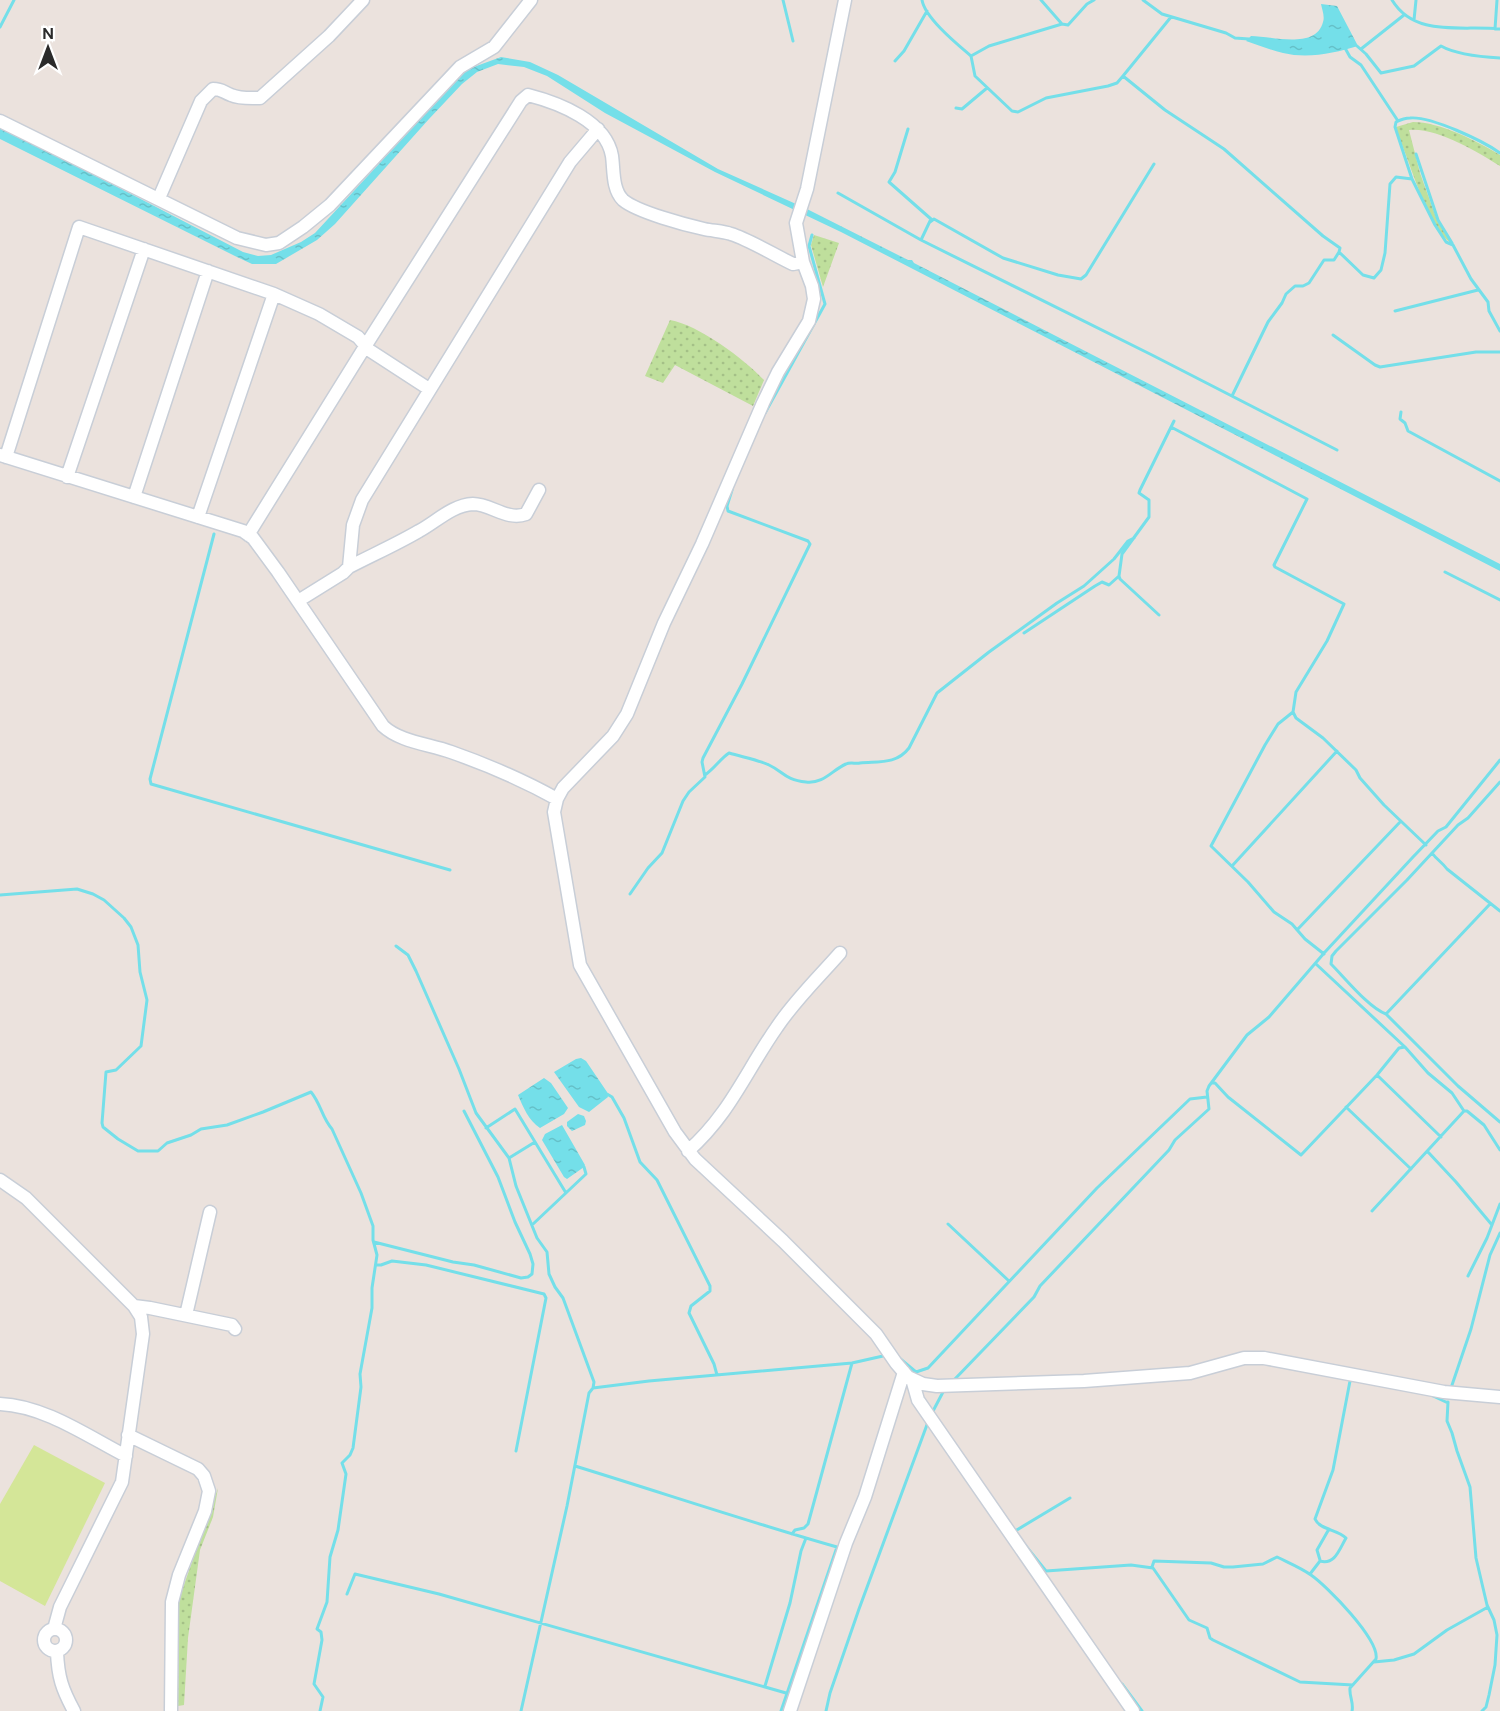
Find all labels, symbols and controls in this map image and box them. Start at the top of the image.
north arrow [18,18,78,78]
text: N [42,23,54,44]

